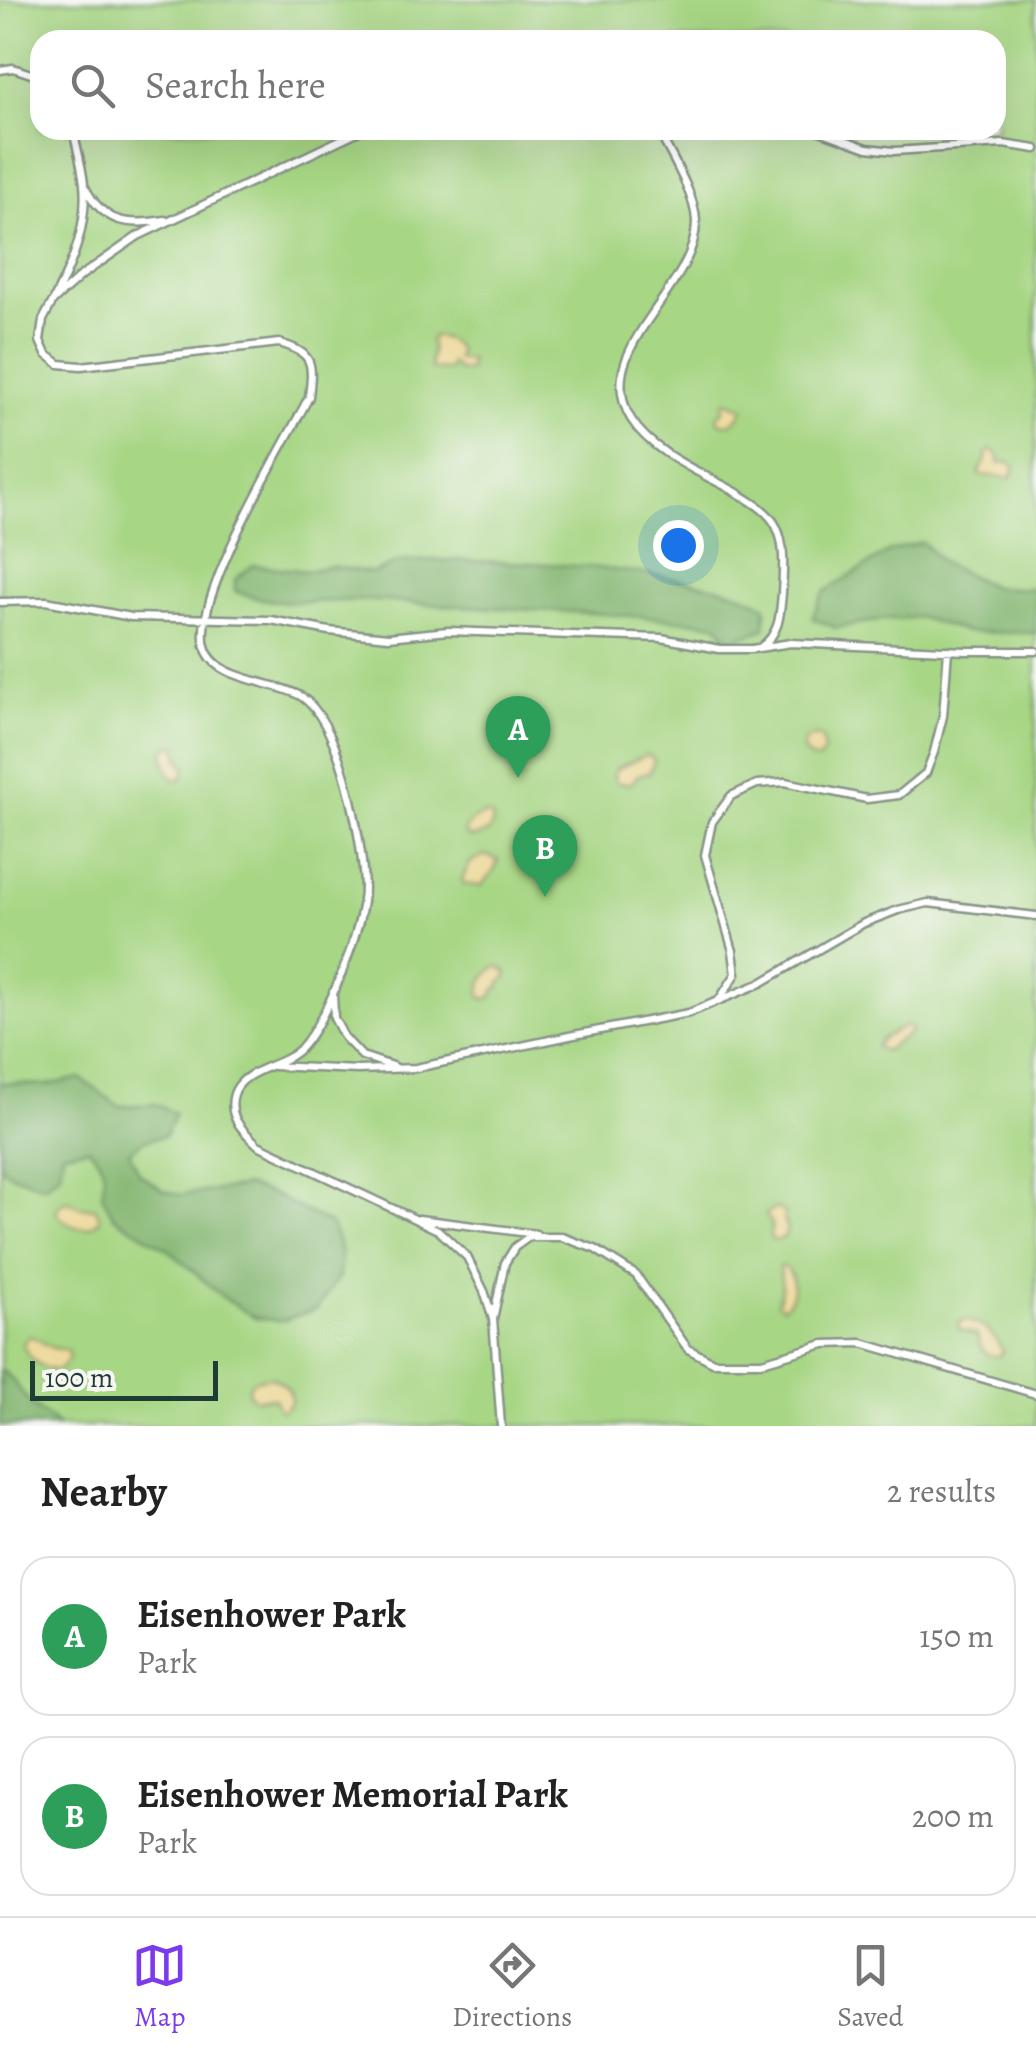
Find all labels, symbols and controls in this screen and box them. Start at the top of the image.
search box [30,30,1006,140]
icon: search [65,58,120,113]
text: Search here [145,59,326,111]
your location [653,520,704,571]
pin: A [486,696,550,778]
pin: B [512,814,578,897]
scale bar [30,1356,218,1400]
text: 100 m [45,1359,113,1397]
text: Nearby [40,1463,167,1520]
text: 2 results [887,1469,996,1513]
text: Eisenhower Park [137,1588,406,1640]
text: A [64,1614,85,1658]
text: 150 m [919,1614,994,1658]
text: Park [137,1640,197,1684]
text: Eisenhower Memorial Park [137,1768,568,1820]
text: B [64,1794,85,1838]
text: 200 m [912,1794,994,1838]
text: Park [137,1820,197,1864]
tab: Map [132,1938,187,2036]
tab: Directions [452,1938,572,2036]
tab: Saved [837,1938,904,2036]

